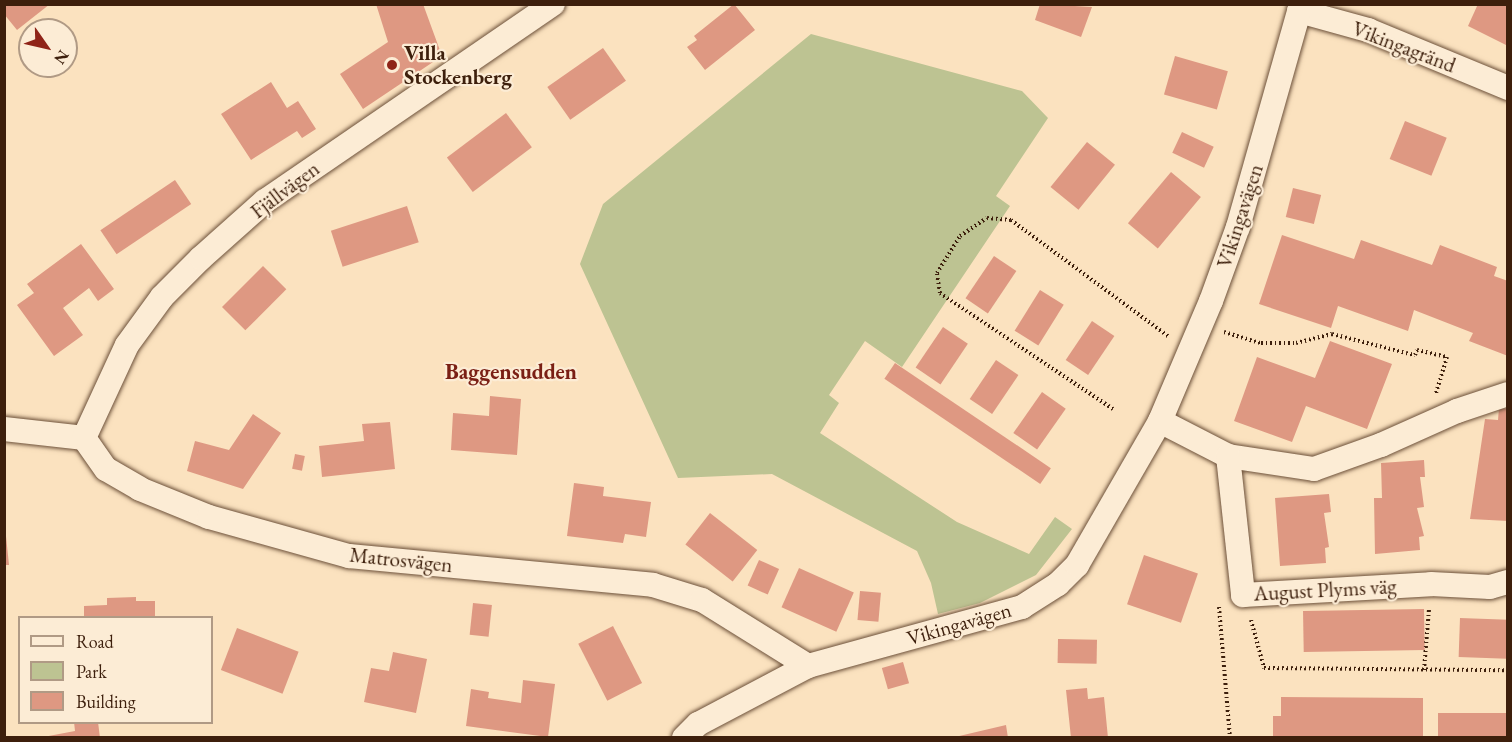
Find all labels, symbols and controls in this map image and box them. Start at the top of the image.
street label: Vikingagränd [1349,16,1459,78]
north arrow [18,18,78,78]
place label: Villa Stockenberg [404,40,512,90]
text: N [49,46,74,68]
marker: Villa Stockenberg [385,58,399,72]
street label: Fjällvägen [246,156,324,224]
street label: Vikingavägen [1211,161,1269,271]
district label: Baggensudden [445,359,577,385]
street label: Matrosvägen [348,542,454,578]
street label: August Plyms väg [1253,574,1397,606]
street label: Vikingavägen [904,597,1014,651]
legend [18,616,213,724]
text: Road [76,630,114,653]
text: Park [76,660,107,683]
text: Building [76,690,136,713]

